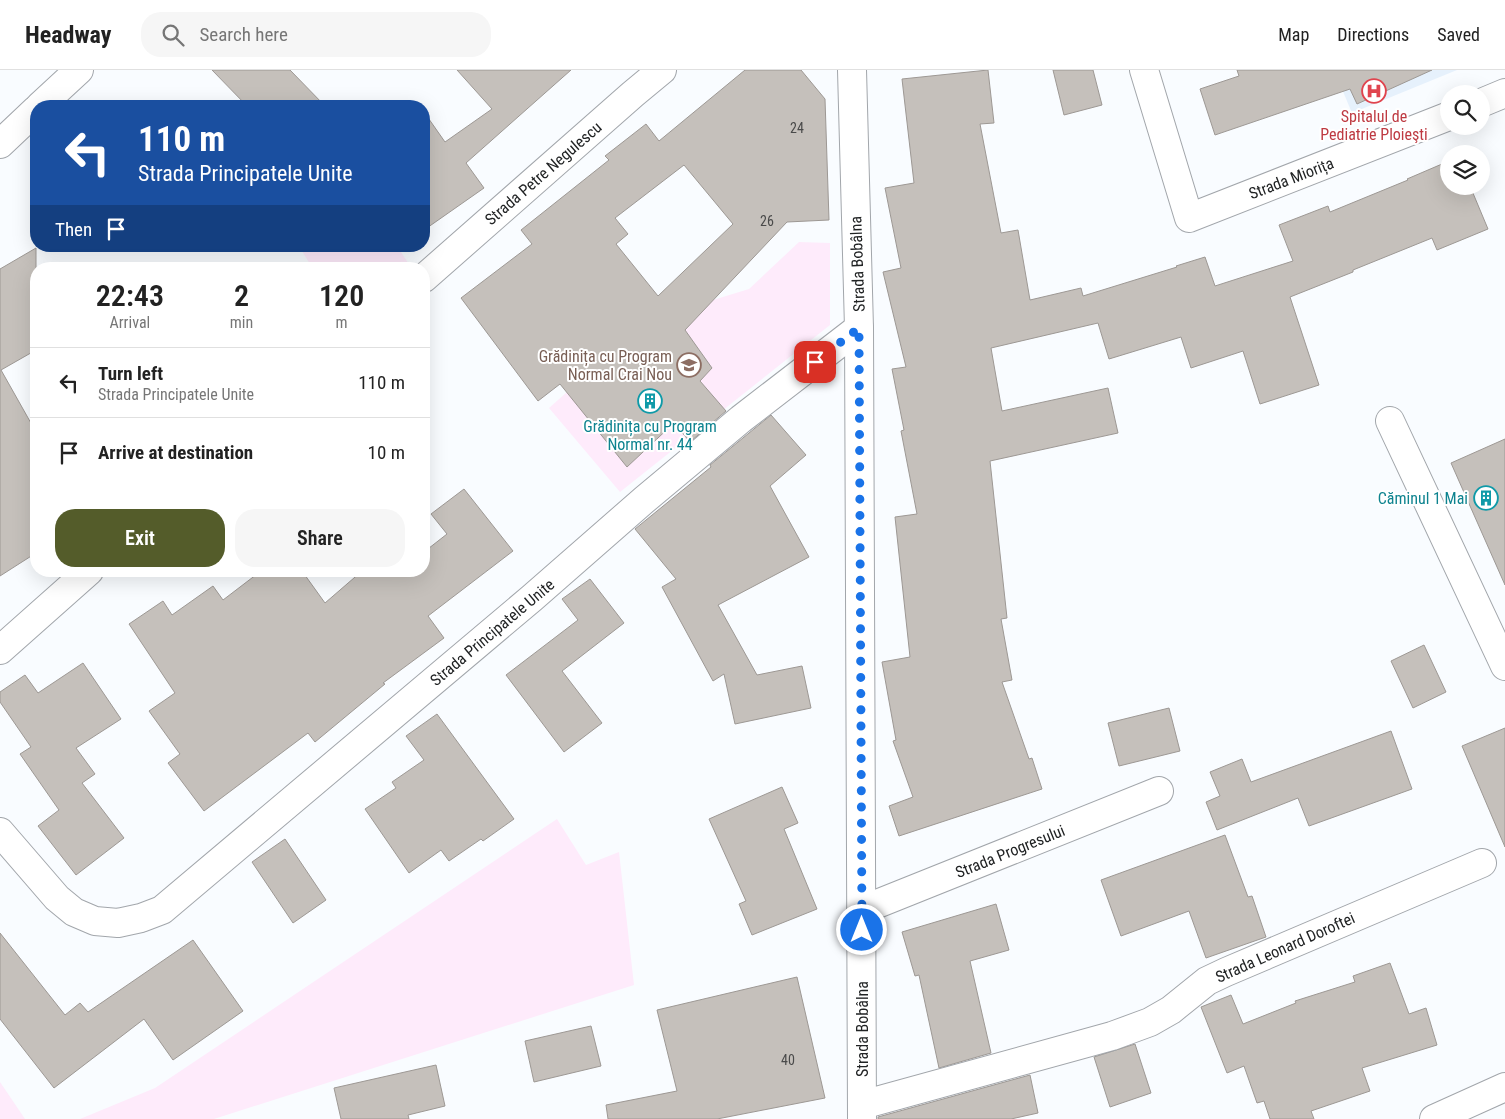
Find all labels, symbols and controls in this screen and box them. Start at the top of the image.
search box [141,12,491,57]
text: Headway [25,21,111,49]
icon: search [159,21,187,49]
text: Search here [199,23,288,46]
text: Map [1278,24,1309,45]
text: Directions [1337,24,1409,45]
text: Saved [1437,24,1480,45]
hospital icon: Spitalul de Pediatrie Ploieşti [1361,78,1387,104]
map controls [1440,85,1490,195]
button: search [1440,85,1490,135]
place label: Spitalul de Pediatrie Ploieşti [1320,107,1428,144]
street label: Strada Petre Negulescu [481,118,605,229]
text: 110 m [138,119,225,160]
icon: left [55,120,120,185]
house number: 24 [790,120,804,136]
button: layers [1440,145,1490,195]
street label: Strada Miorița [1246,154,1337,204]
text: Strada Principatele Unite [138,161,353,186]
house number: 26 [760,213,774,229]
icon: arrive [102,215,130,243]
street label: Strada Bobâlna [846,216,869,312]
text: Then [55,218,92,241]
text: 22:43 [96,278,164,313]
text: 2 [234,278,249,313]
text: 120 [319,278,364,313]
text: Arrival [110,313,150,332]
text: min [230,313,253,332]
text: m [336,313,348,332]
pin [794,341,836,383]
place label: Grădinița cu Program Normal Crai Nou [539,347,672,384]
icon: arrive [801,348,829,376]
school or university icon: Grădinița cu Program Normal Crai Nou [676,352,702,378]
text: Turn left [98,362,163,385]
icon: left [55,369,83,397]
text: 110 m [358,371,405,394]
text: Strada Principatele Unite [98,385,254,404]
building icon: Grădinița cu Program Normal nr. 44 [637,388,663,414]
place label: Grădinița cu Program Normal nr. 44 [583,417,717,454]
icon: arrive [55,439,83,467]
text: Arrive at destination [98,441,253,464]
text: 10 m [368,441,405,464]
building icon: Căminul 1 Mai [1473,485,1499,511]
place label: Căminul 1 Mai [1378,489,1468,508]
button: Exit [55,509,225,567]
button: Share [235,509,405,567]
street label: Strada Principatele Unite [426,575,558,690]
street label: Strada Progresului [953,821,1068,882]
position arrow [835,903,887,955]
street label: Strada Leonard Doroftei [1213,908,1358,987]
street label: Strada Bobâlna [853,981,872,1077]
house number: 40 [781,1052,795,1068]

